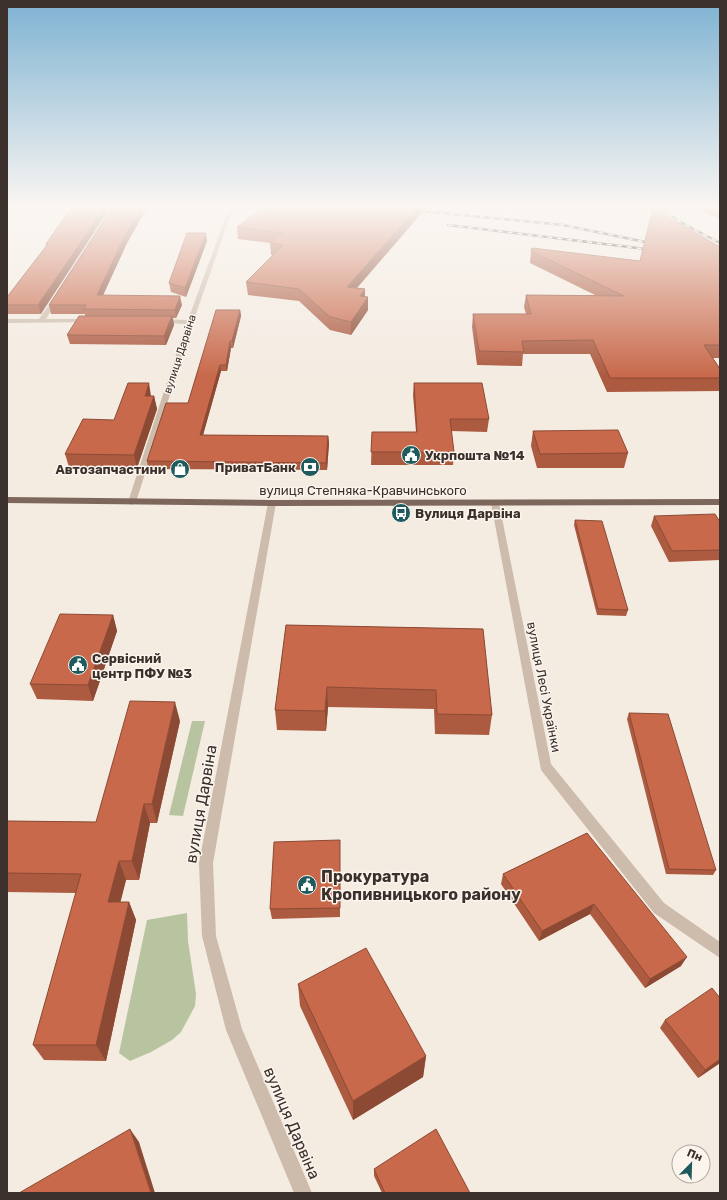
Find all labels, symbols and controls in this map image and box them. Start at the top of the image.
street label: вулиця Дарвіна [161,313,199,395]
public building icon: Укрпошта №14 [400,444,422,466]
place label: Укрпошта №14 [425,448,525,463]
bank icon: ПриватБанк [299,456,321,478]
shop icon: Автозапчастини [169,458,191,480]
place label: ПриватБанк [215,460,296,475]
place label: Автозапчастини [55,462,166,477]
street label: вулиця Степняка-Кравчинського [259,483,467,498]
bus stop icon: Вулиця Дарвіна [390,502,412,524]
place label: Вулиця Дарвіна [415,506,521,521]
street label: вулиця Лесі Українки [524,620,564,754]
place label: Сервісний центр ПФУ №3 [92,651,192,681]
public building icon: Сервісний центр ПФУ №3 [67,654,89,676]
street label: вулиця Дарвіна [181,743,221,865]
place label: Прокуратура Кропивницького району [321,867,521,904]
public building icon: Прокуратура Кропивницького району [296,874,318,896]
street label: вулиця Дарвіна [260,1064,324,1182]
north arrow [671,1144,711,1184]
text: Пн [685,1146,704,1164]

